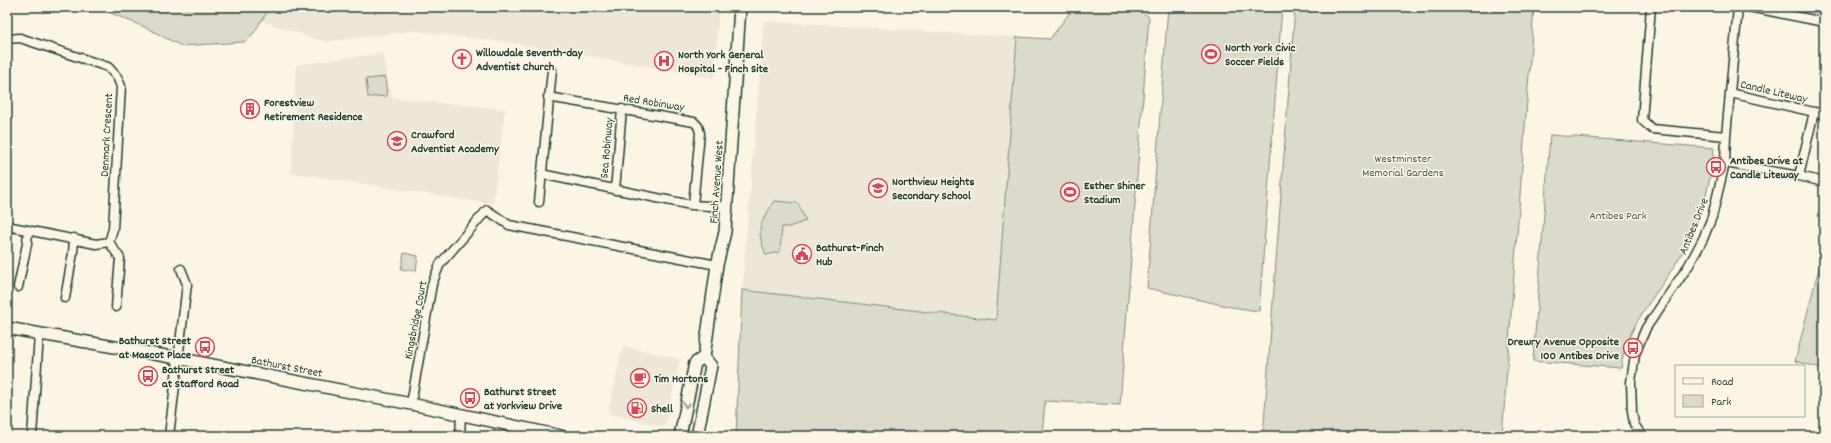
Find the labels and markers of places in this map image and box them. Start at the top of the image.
place label: North York Civic Soccer Fields [1225,40,1296,71]
sports icon: North York Civic Soccer Fields [1200,43,1222,65]
place label: Willowdale Seventh-day Adventist Church [476,45,584,76]
place label: North York General Hospital - Finch Site [678,47,769,78]
church icon: Willowdale Seventh-day Adventist Church [451,48,473,70]
hospital icon: North York General Hospital - Finch Site [653,50,675,72]
place label: Forestview Retirement Residence [264,95,363,126]
building icon: Forestview Retirement Residence [239,98,261,120]
place label: Crawford Adventist Academy [411,127,500,158]
school or university icon: Crawford Adventist Academy [386,130,408,152]
place label: Antibes Drive at Candle Liteway [1730,153,1803,184]
bus stop icon: Antibes Drive at Candle Liteway [1705,156,1727,178]
place label: Northview Heights Secondary School [892,174,974,205]
school or university icon: Northview Heights Secondary School [867,177,889,199]
place label: Esther Shiner Stadium [1084,178,1146,209]
sports icon: Esther Shiner Stadium [1059,181,1081,203]
place label: Bathurst-Finch Hub [816,240,884,271]
public building icon: Bathurst-Finch Hub [791,243,813,265]
place label: Bathurst Street at Mascot Place [119,333,192,364]
place label: Drewry Avenue Opposite 100 Antibes Drive [1507,334,1620,365]
bus stop icon: Bathurst Street at Mascot Place [194,336,216,358]
bus stop icon: Drewry Avenue Opposite 100 Antibes Drive [1622,337,1644,359]
place label: Bathurst Street at Stafford Road [162,362,239,393]
bus stop icon: Bathurst Street at Stafford Road [137,365,159,387]
cafe icon: Tim Hortons [629,367,651,389]
place label: Tim Hortons [654,371,708,388]
place label: Bathurst Street at Yorkview Drive [484,384,563,415]
bus stop icon: Bathurst Street at Yorkview Drive [459,387,481,409]
fuel station icon: Shell [626,397,648,419]
place label: Shell [651,401,673,418]

